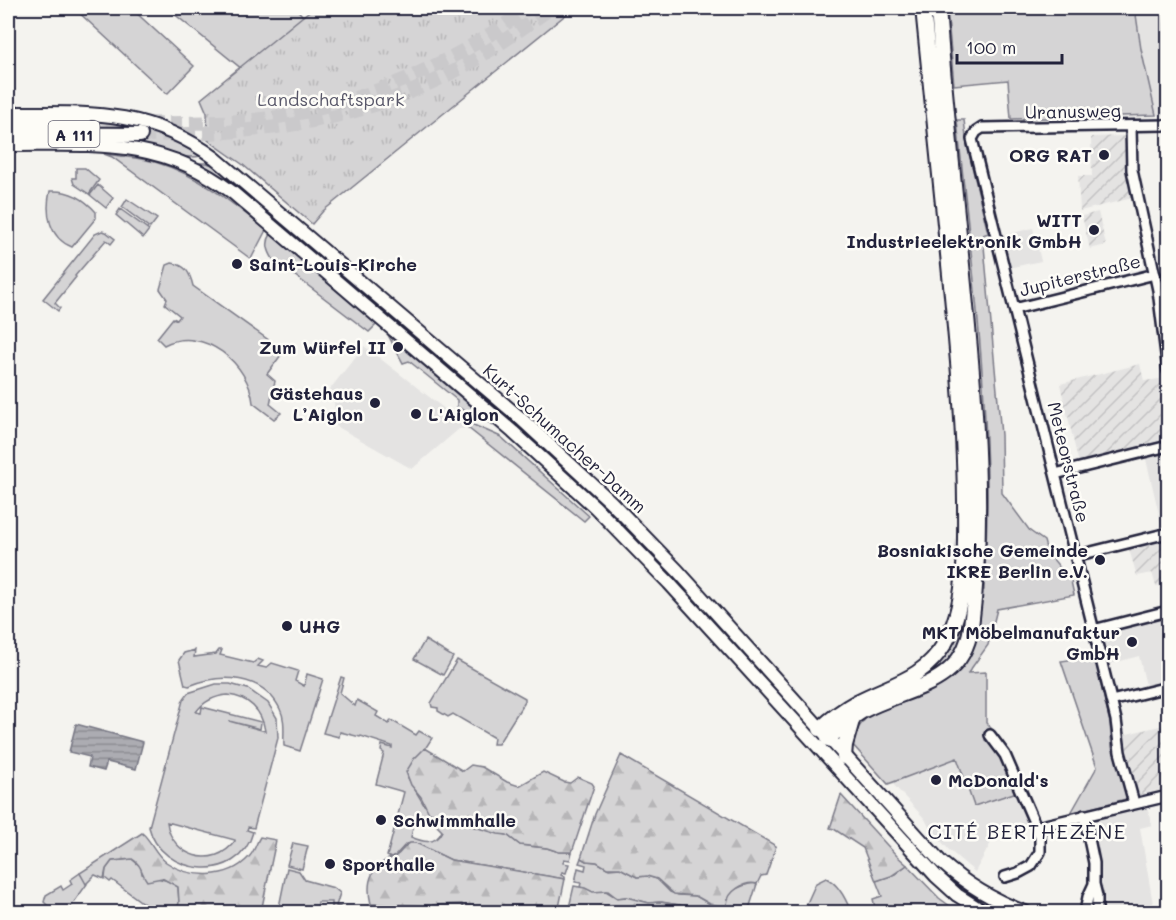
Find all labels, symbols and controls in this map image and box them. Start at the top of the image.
scale bar [957,27,1062,65]
text: 100 m [966,35,1016,59]
park label: Landschaftspark [257,87,405,111]
street label: Uranusweg [1025,98,1121,124]
road number: A 111 [48,121,100,147]
place label: ORG RAT [1009,143,1092,167]
marker: ORG RAT [1097,148,1111,162]
place label: WITT Industrieelektronik GmbH [847,208,1082,253]
marker: WITT Industrieelektronik GmbH [1087,223,1101,237]
street label: Jupiterstraße [1017,248,1143,302]
place label: Saint-Louis-Kirche [249,252,417,276]
marker: Saint-Louis-Kirche [230,257,244,271]
place label: Zum Würfel II [259,335,386,359]
marker: Zum Würfel II [391,340,405,354]
street label: Kurt-Schumacher-Damm [478,358,652,518]
place label: Gästehaus L’Aiglon [269,381,363,426]
marker: Gästehaus L’Aiglon [368,396,382,410]
street label: Meteorstraße [1042,399,1096,525]
place label: L'Aiglon [428,402,499,426]
marker: L'Aiglon [409,407,423,421]
place label: Bosniakische Gemeinde IKRE Berlin e.V. [877,538,1088,583]
marker: Bosniakische Gemeinde IKRE Berlin e.V. [1093,553,1107,567]
place label: UHG [299,614,340,638]
marker: UHG [280,619,294,633]
place label: MKT Möbelmanufaktur GmbH [922,620,1120,665]
marker: MKT Möbelmanufaktur GmbH [1125,635,1139,649]
place label: McDonald's [948,768,1049,792]
marker: McDonald's [929,773,943,787]
place label: Schwimmhalle [393,808,516,832]
marker: Schwimmhalle [374,813,388,827]
district label: CITÉ BERTHEZÈNE [927,818,1127,844]
place label: Sporthalle [342,852,435,876]
marker: Sporthalle [323,857,337,871]

